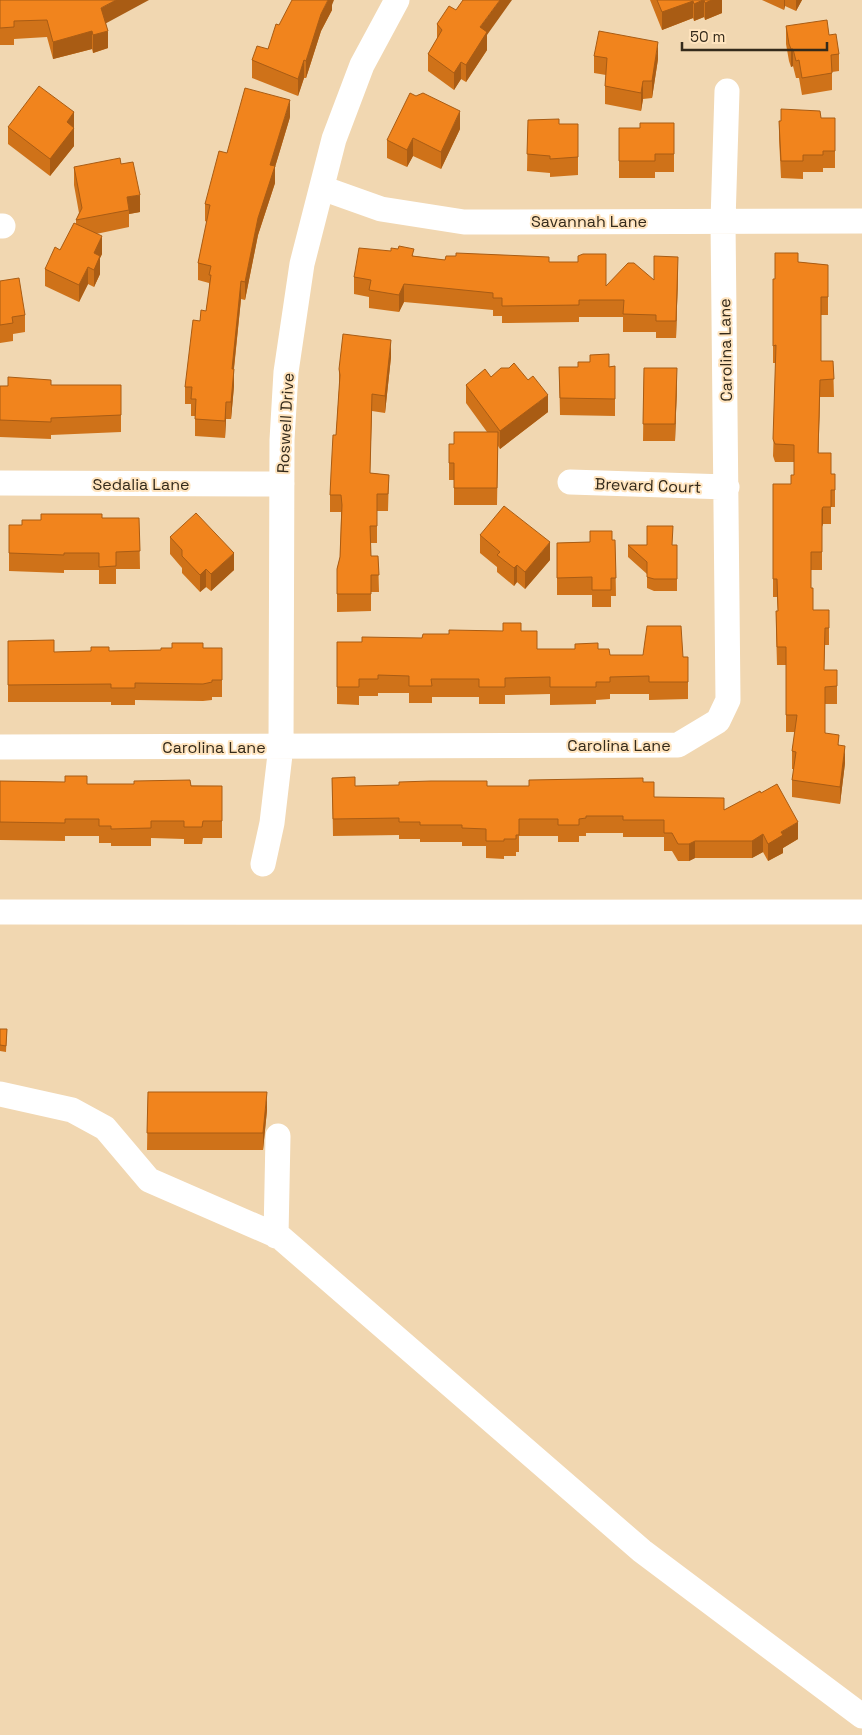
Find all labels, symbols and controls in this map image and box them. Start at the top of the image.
scale bar [682,20,827,52]
text: 50 m [690,27,725,46]
street label: Savannah Lane [531,211,647,232]
street label: Carolina Lane [714,298,737,402]
street label: Roswell Drive [272,372,299,474]
street label: Brevard Court [594,473,702,498]
street label: Sedalia Lane [92,474,190,495]
street label: Carolina Lane [567,735,671,756]
street label: Carolina Lane [162,737,266,758]

